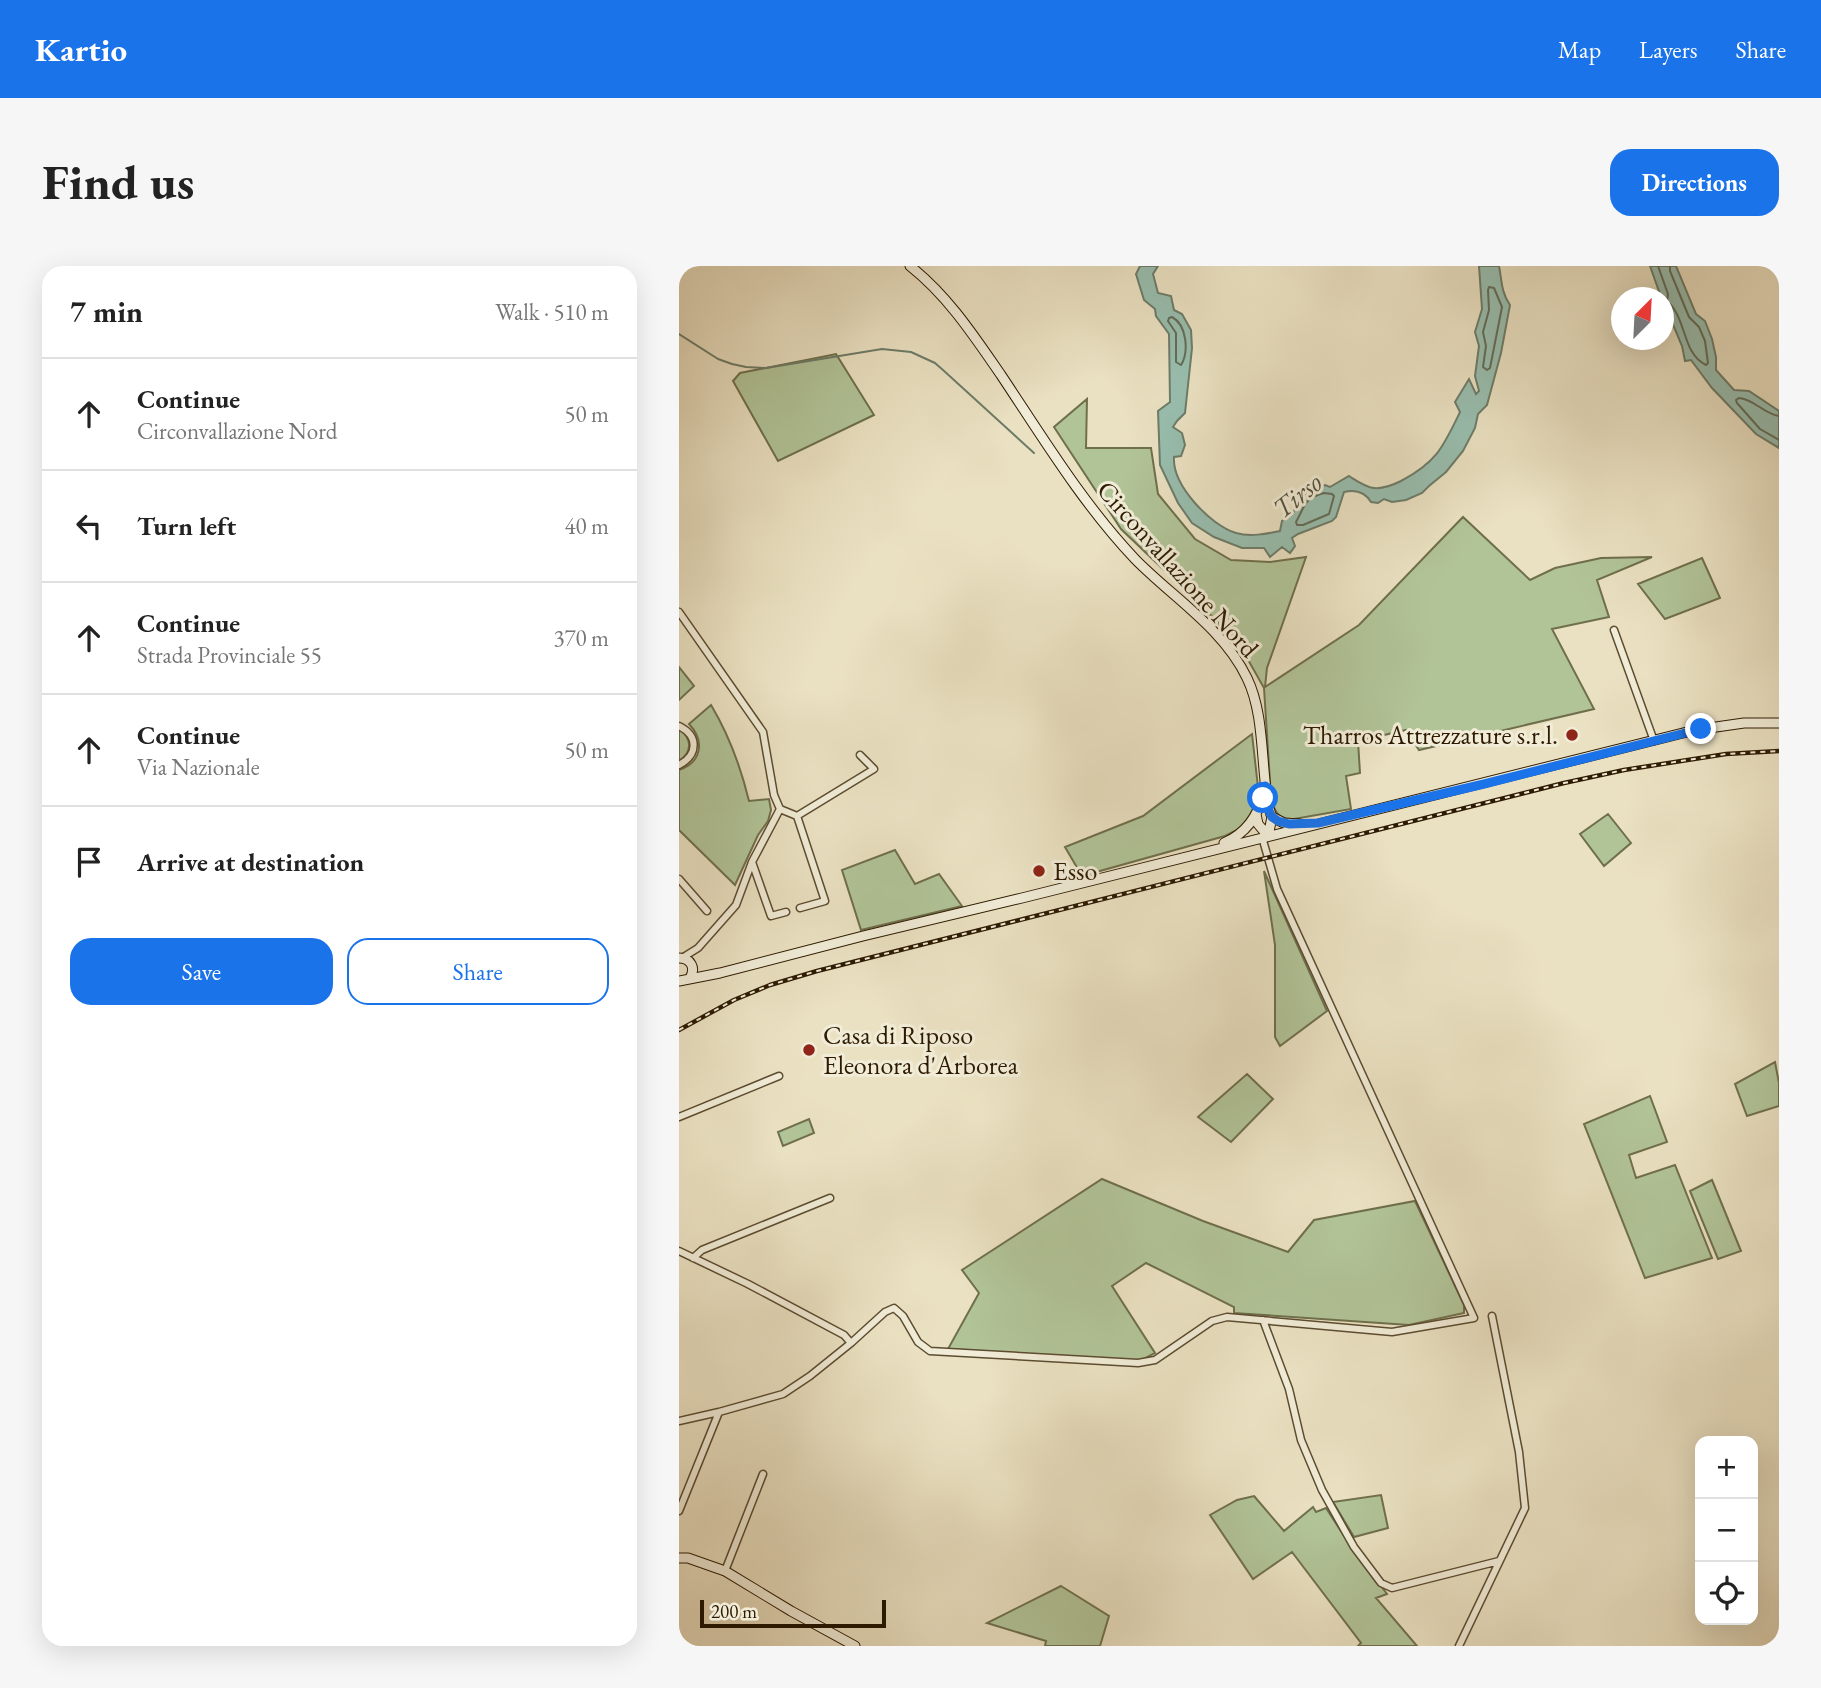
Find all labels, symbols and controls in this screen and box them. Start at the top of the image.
text: Kartio [35,28,127,71]
text: Map [1558,34,1601,65]
text: Layers [1639,34,1698,65]
text: Share [1736,34,1786,65]
button: Directions [1610,149,1779,216]
text: Find us [42,150,194,214]
north arrow [1611,287,1674,350]
text: 7 min [70,292,143,331]
text: Walk · 510 m [495,297,609,327]
text: Continue [137,382,240,416]
icon: ahead [70,395,108,433]
text: 50 m [564,399,609,429]
text: Circonvallazione Nord [137,416,338,446]
water label: Tirso [1265,464,1330,526]
street label: Circonvallazione Nord [1090,473,1267,665]
icon: left [70,507,108,545]
text: Turn left [137,509,236,543]
text: 40 m [564,511,609,541]
text: Continue [137,606,240,640]
icon: ahead [70,619,108,657]
text: 370 m [553,623,609,653]
text: Strada Provinciale 55 [137,640,322,670]
route end [1685,713,1716,744]
text: Continue [137,718,240,752]
place label: Tharros Attrezzature s.r.l. [1303,718,1558,752]
marker: Tharros Attrezzature s.r.l. [1564,727,1580,743]
icon: ahead [70,731,108,769]
text: 50 m [564,735,609,765]
text: Via Nazionale [137,752,260,782]
route start [1247,782,1278,813]
icon: arrive [70,843,108,881]
text: Arrive at destination [137,845,364,879]
place label: Esso [1053,854,1097,888]
marker: Esso [1031,863,1047,879]
button: Save [70,938,333,1005]
button: Share [347,938,609,1005]
place label: Casa di Riposo Eleonora d'Arborea [823,1018,1019,1082]
marker: Casa di Riposo Eleonora d'Arborea [801,1042,817,1058]
map controls [1695,1436,1758,1625]
button: + [1695,1436,1758,1499]
button: − [1695,1499,1758,1562]
button: locate [1695,1562,1758,1625]
scale bar [700,1597,885,1629]
text: 200 m [711,1599,757,1624]

